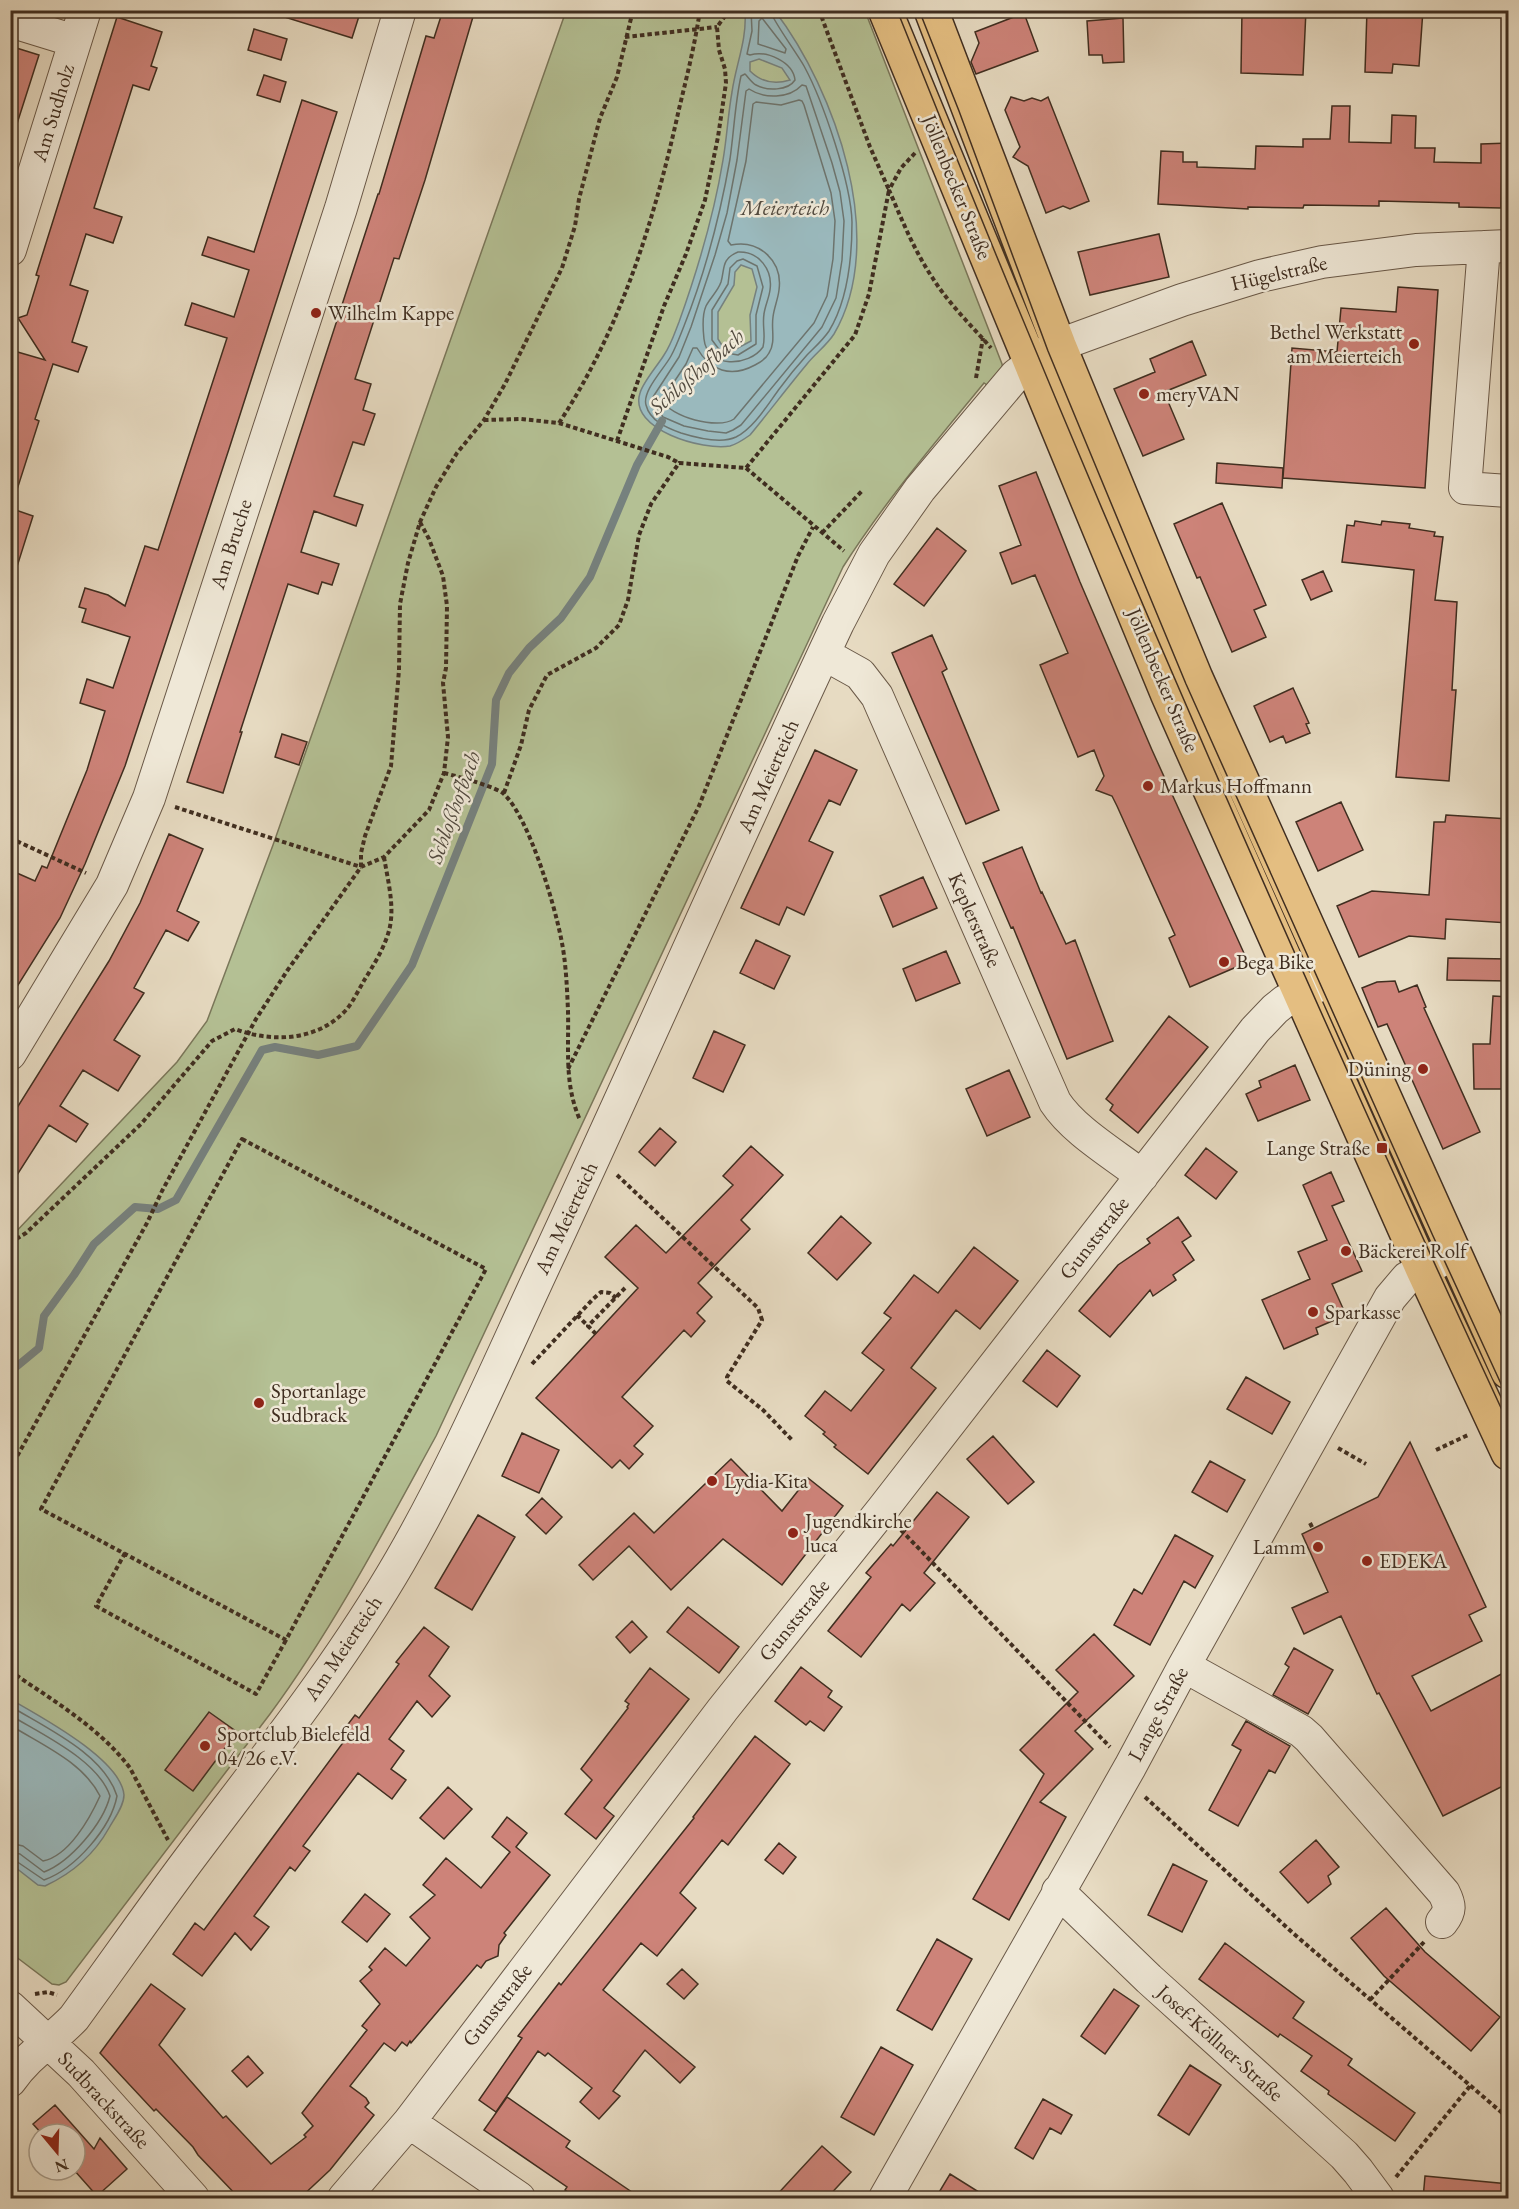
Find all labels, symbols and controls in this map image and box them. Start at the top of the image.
street label: Am Sudholz [25,61,80,166]
street label: Jöllenbecker Straße [915,109,999,263]
water label: Meierteich [739,193,829,222]
street label: Hügelstraße [1228,248,1330,297]
place label: Wilhelm Kappe [328,299,454,326]
marker: Wilhelm Kappe [309,306,323,320]
place label: Bethel Werkstatt am Meierteich [1270,318,1402,369]
water label: Schloßhofbach [642,322,750,421]
marker: Bethel Werkstatt am Meierteich [1407,337,1421,351]
place label: meryVAN [1156,380,1240,407]
marker: meryVAN [1137,387,1151,401]
street label: Am Bruche [203,495,258,593]
street label: Jöllenbecker Straße [1120,602,1206,756]
street label: Am Meierteich [730,715,805,838]
water label: Schloßhofbach [419,747,487,868]
place label: Markus Hoffmann [1160,772,1312,799]
marker: Markus Hoffmann [1141,779,1155,793]
street label: Keplerstraße [943,868,1008,971]
place label: Bega Bike [1236,948,1314,975]
marker: Bega Bike [1217,955,1231,969]
place label: Düning [1348,1055,1412,1082]
marker: Düning [1416,1062,1430,1076]
place label: Lange Straße [1266,1134,1370,1161]
marker: Lange Straße [1375,1141,1389,1155]
street label: Am Meierteich [527,1157,604,1279]
street label: Gunststraße [1053,1191,1135,1285]
place label: Bäckerei Rolf [1358,1237,1469,1264]
marker: Bäckerei Rolf [1339,1244,1353,1258]
place label: Sparkasse [1325,1298,1401,1325]
marker: Sparkasse [1306,1305,1320,1319]
place label: Sportanlage Sudbrack [271,1377,366,1428]
marker: Sportanlage Sudbrack [252,1396,266,1410]
place label: Lydia-Kita [724,1467,809,1494]
marker: Lydia-Kita [705,1474,719,1488]
place label: Jugendkirche luca [803,1507,912,1558]
marker: Jugendkirche luca [786,1526,800,1540]
place label: Lamm [1253,1533,1306,1560]
marker: Lamm [1311,1540,1325,1554]
place label: EDEKA [1379,1547,1448,1574]
marker: EDEKA [1360,1554,1374,1568]
street label: Gunststraße [752,1573,835,1666]
street label: Am Meierteich [297,1590,388,1706]
street label: Lange Straße [1121,1662,1194,1766]
place label: Sportclub Bielefeld 04/26 e.V. [217,1720,371,1771]
marker: Sportclub Bielefeld 04/26 e.V. [198,1739,212,1753]
street label: Gunststraße [456,1958,538,2052]
street label: Josef-Köllner-Straße [1150,1977,1290,2107]
street label: Sudbrackstraße [52,2045,156,2154]
north arrow [27,2122,87,2182]
text: N [52,2154,71,2178]

